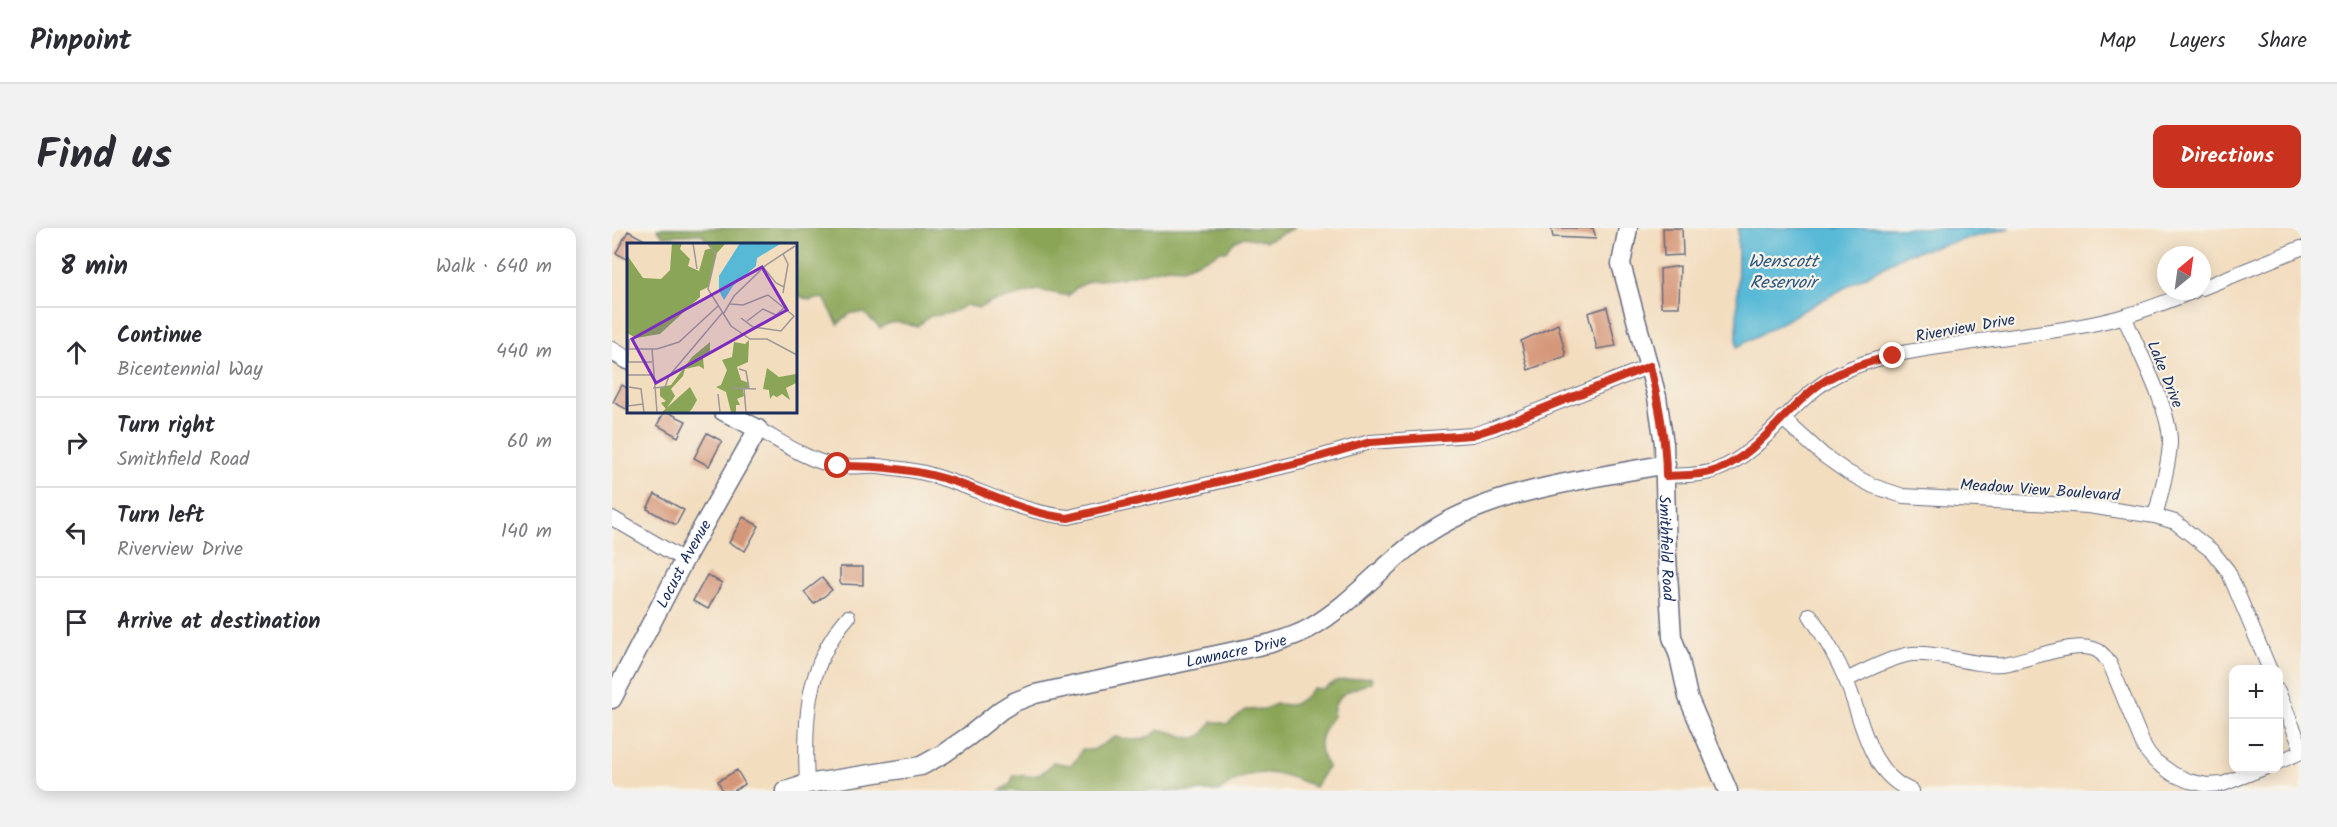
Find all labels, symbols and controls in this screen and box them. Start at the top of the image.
text: Pinpoint [30,19,131,64]
text: Map [2099,25,2136,58]
text: Layers [2169,25,2225,58]
text: Share [2258,25,2307,58]
text: Find us [36,123,172,190]
button: Directions [2153,125,2301,188]
inset map [627,243,796,412]
text: 8 min [60,246,128,288]
north arrow [2157,246,2211,300]
water label: Wenscott Reservoir [1748,248,1821,298]
text: Walk · 640 m [436,251,552,283]
street label: Riverview Drive [1913,307,2017,350]
text: Continue [117,319,202,354]
icon: ahead [60,336,93,369]
text: 440 m [496,336,552,368]
street label: Lake Drive [2140,337,2189,412]
route end [1879,342,1905,368]
text: Bicentennial Way [117,354,263,386]
text: Turn right [117,409,215,444]
icon: right [60,426,93,459]
text: 60 m [507,426,552,458]
text: Smithfield Road [117,444,249,476]
route start [824,452,850,478]
street label: Meadow View Boulevard [1959,472,2122,509]
street label: Smithfield Road [1651,495,1681,603]
text: Turn left [117,499,204,534]
street label: Locust Avenue [650,515,718,613]
icon: left [60,516,93,549]
text: 140 m [501,516,552,548]
text: Riverview Drive [117,534,243,566]
text: Arrive at destination [117,605,320,640]
icon: arrive [60,606,93,639]
street label: Lawnacre Drive [1184,628,1290,675]
map controls [2229,665,2283,773]
button: + [2229,665,2283,719]
button: − [2229,719,2283,773]

